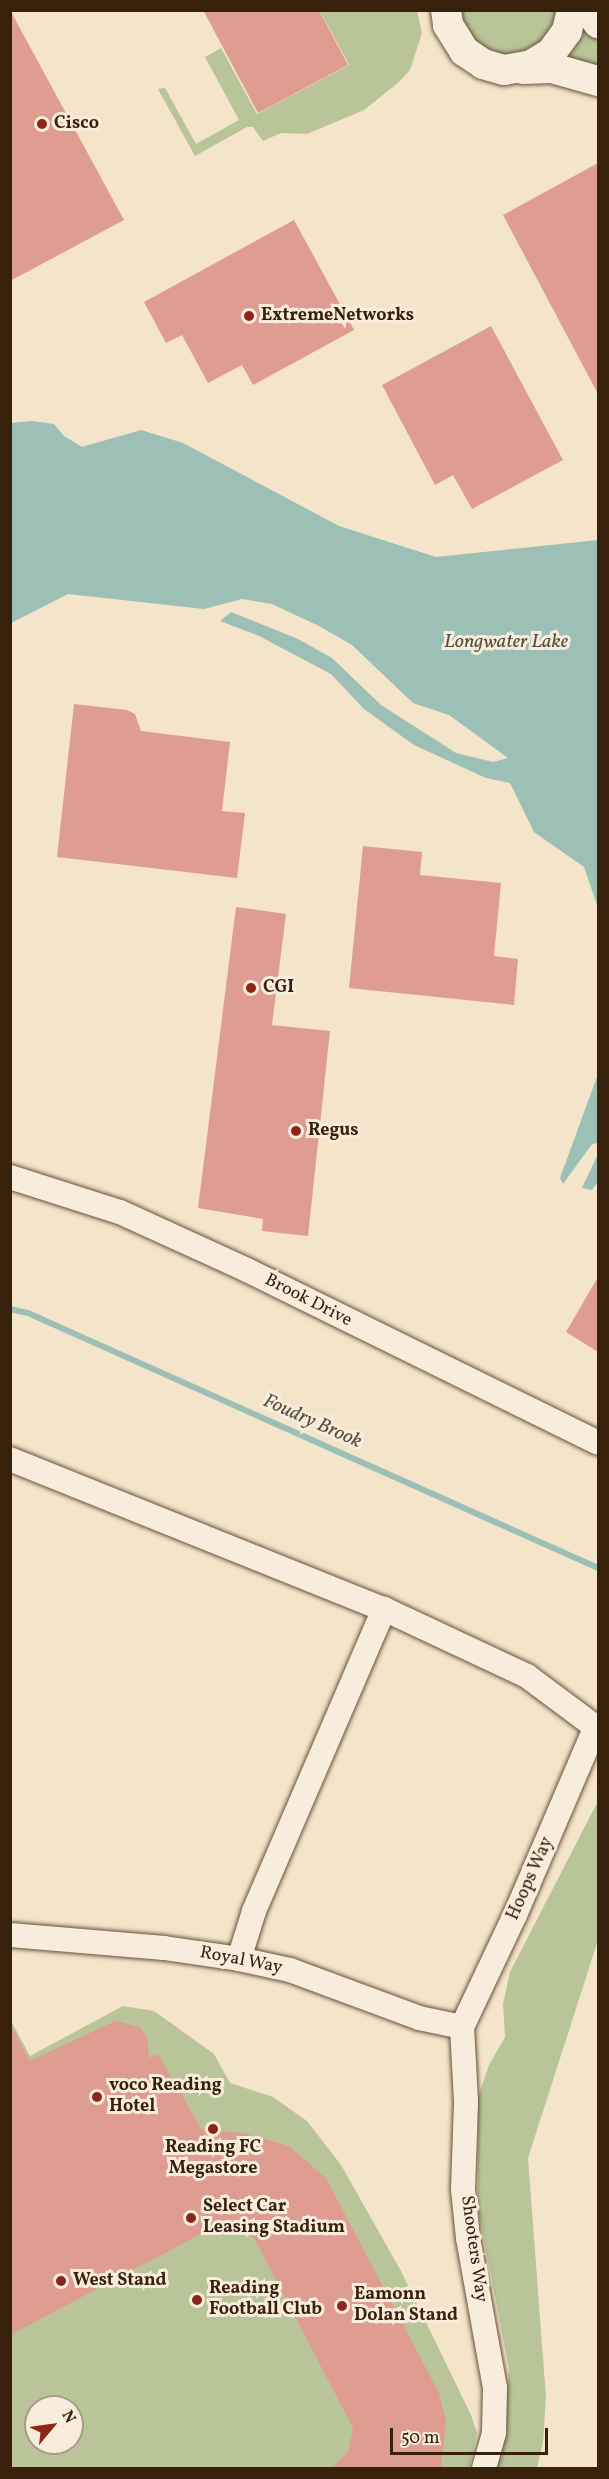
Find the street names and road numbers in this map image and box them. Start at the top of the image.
street label: Brook Drive [261,1270,355,1332]
street label: Hoops Way [503,1834,559,1924]
street label: Royal Way [198,1942,284,1980]
street label: Shooters Way [455,2194,491,2304]

